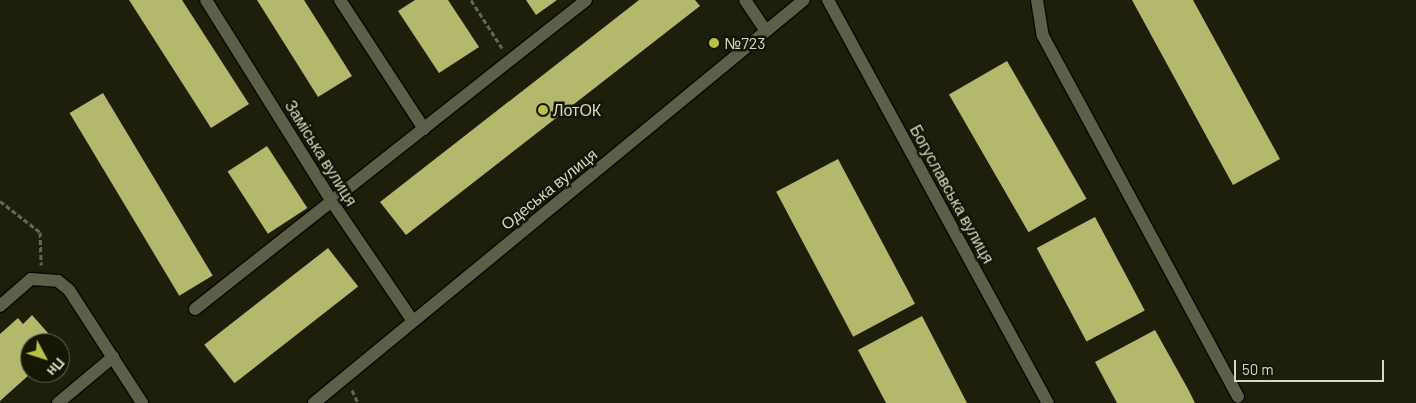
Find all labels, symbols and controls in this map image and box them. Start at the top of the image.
place label: №723 [724,33,765,53]
marker: №723 [708,37,720,49]
street label: Заміська вулиця [281,97,361,209]
place label: ЛотОК [553,100,601,120]
marker: ЛотОК [537,104,549,116]
street label: Богуславська вулиця [906,121,998,267]
street label: Одеська вулиця [497,144,601,234]
north arrow [20,333,70,383]
scale bar [1236,350,1386,382]
text: Пн [44,355,69,380]
text: 50 m [1242,360,1274,378]

